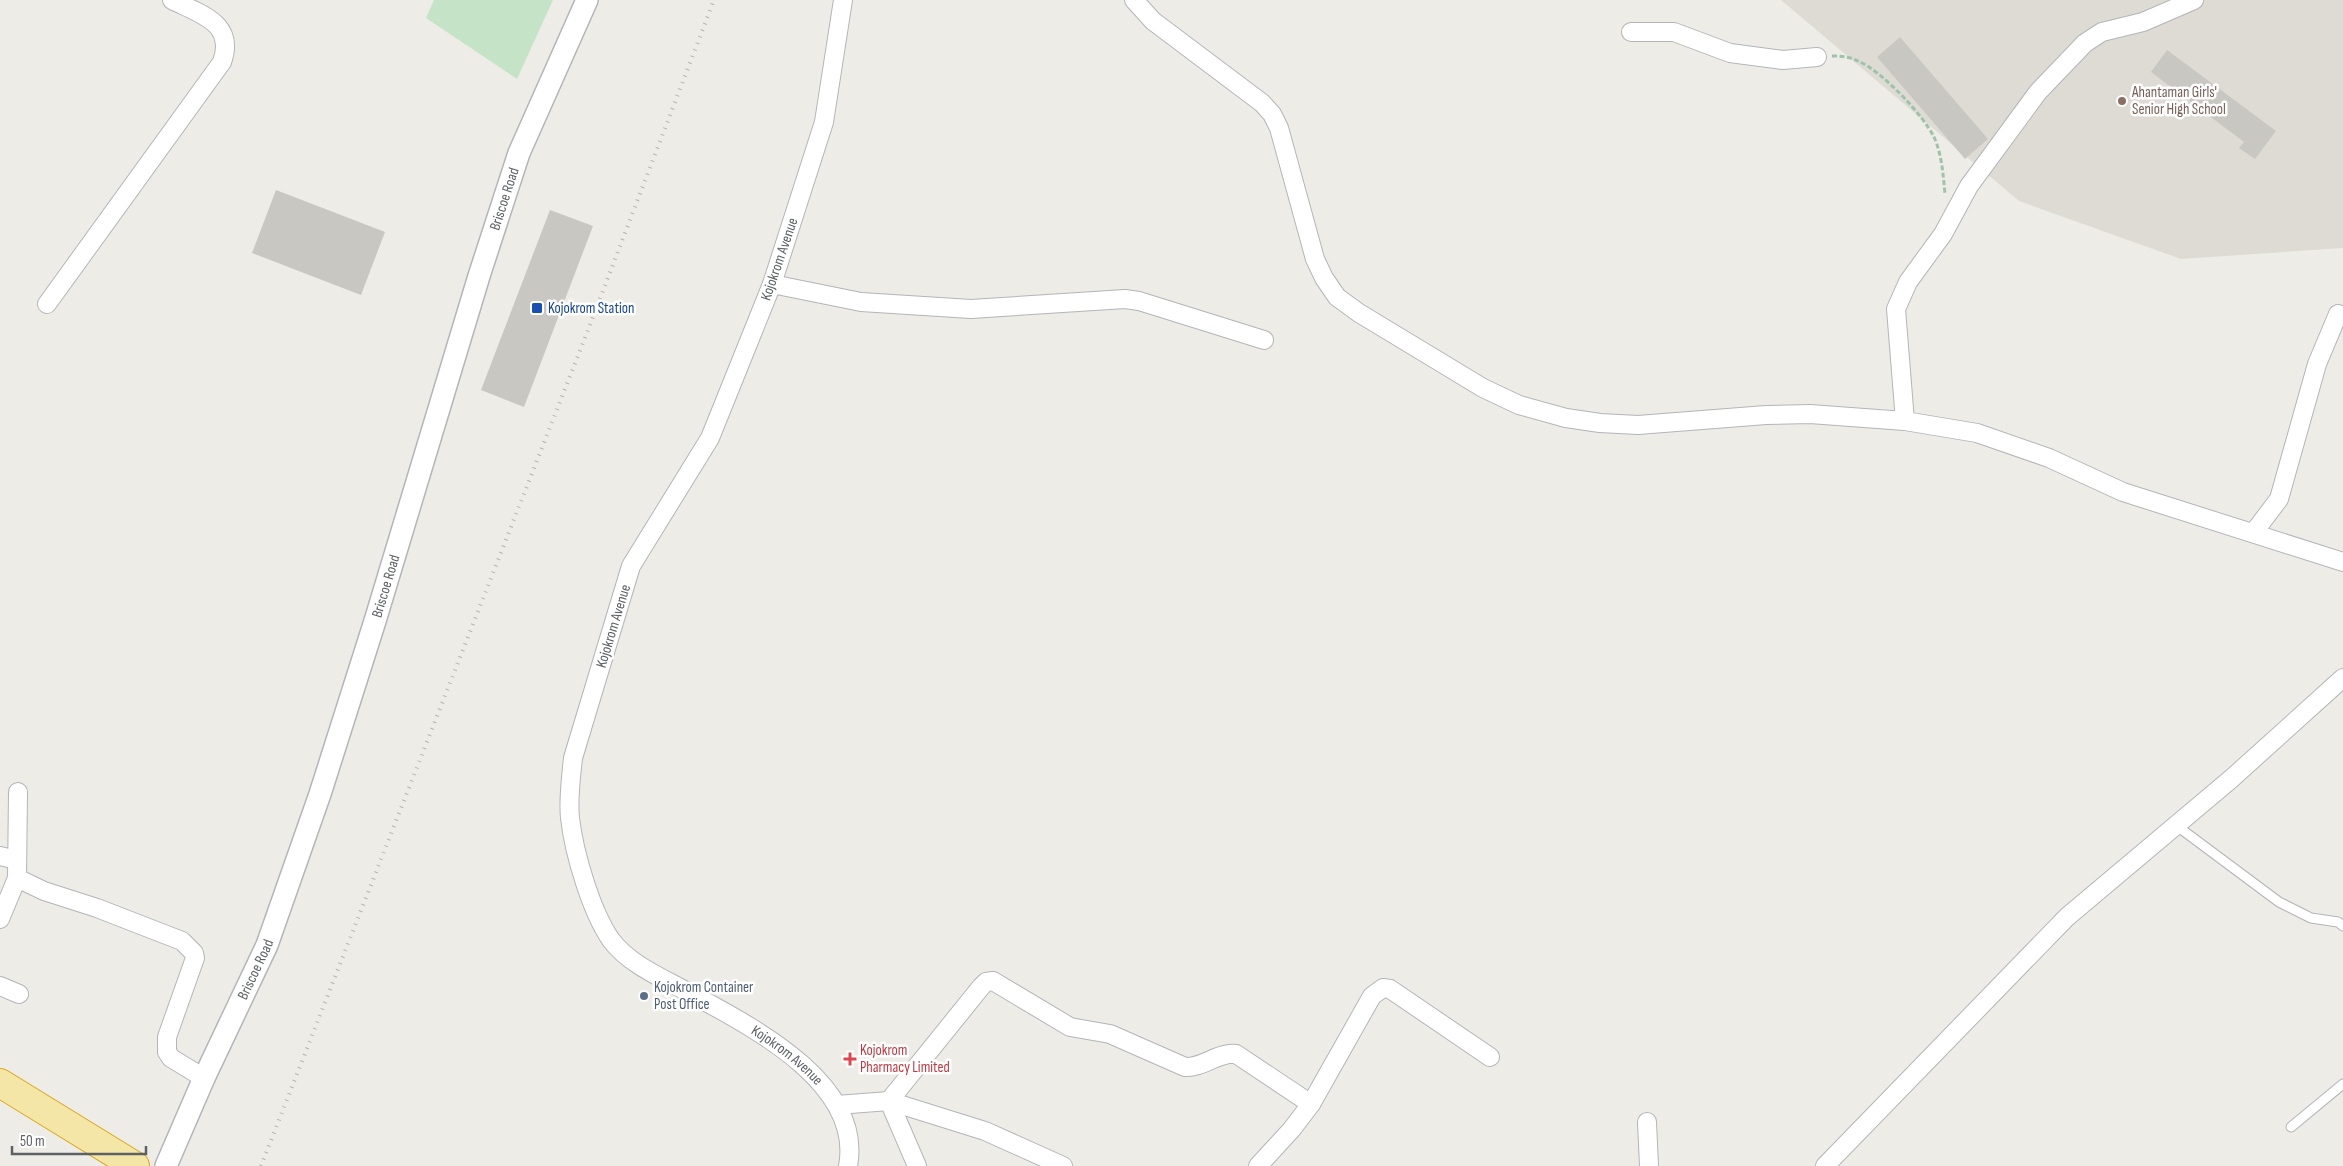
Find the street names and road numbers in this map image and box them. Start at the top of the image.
street label: Briscoe Road [485,165,524,233]
street label: Kojokrom Avenue [756,215,803,303]
street label: Briscoe Road [368,553,404,620]
street label: Kojokrom Avenue [592,582,635,670]
street label: Briscoe Road [233,937,278,1003]
street label: Kojokrom Avenue [748,1021,827,1089]

